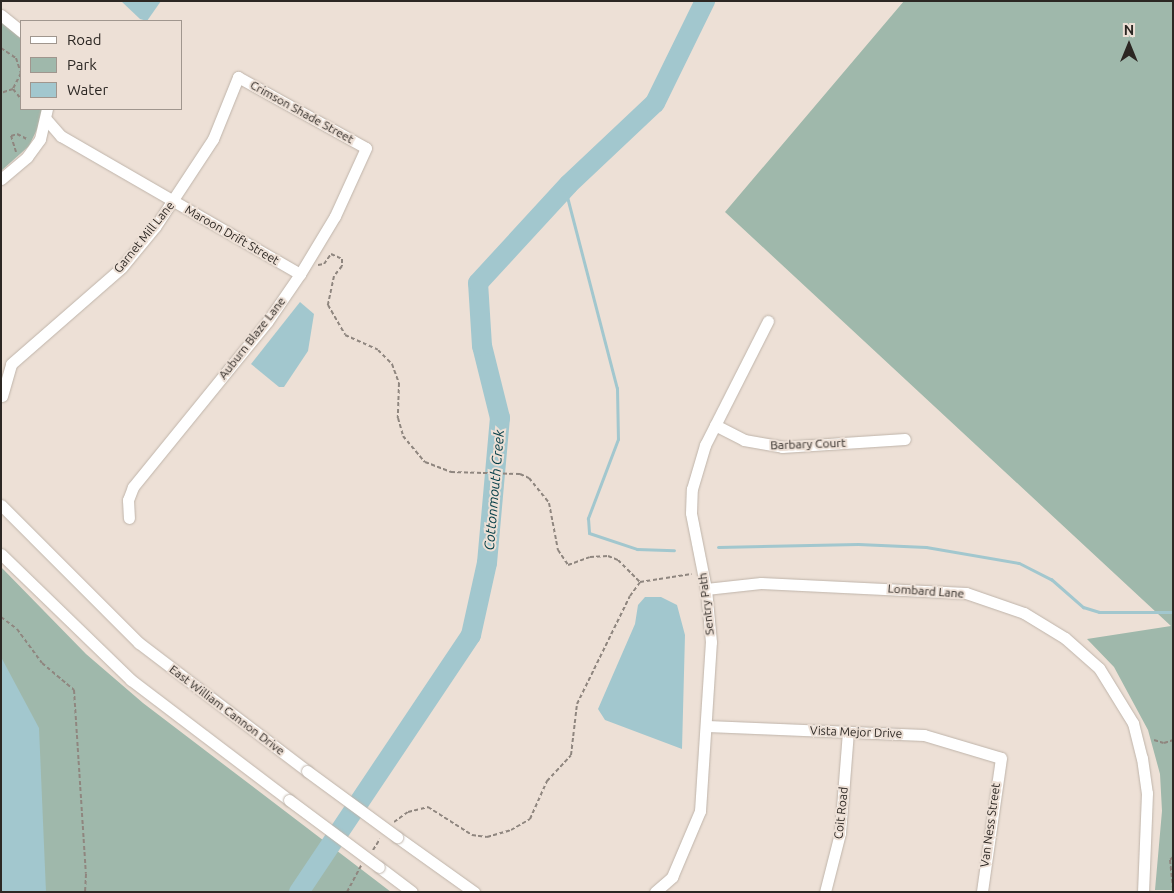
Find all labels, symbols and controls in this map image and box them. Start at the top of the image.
legend [20,20,182,110]
north arrow [1104,20,1154,70]
text: N [1124,22,1134,38]
text: Road [67,31,102,48]
text: Park [67,56,97,73]
street label: Crimson Shade Street [248,78,356,146]
text: Water [67,81,108,98]
street label: Garnet Mill Lane [111,198,177,276]
street label: Maroon Drift Street [182,202,282,268]
street label: Auburn Blaze Lane [215,294,289,382]
water label: Cottonmouth Creek [480,429,508,551]
street label: Barbary Court [770,435,846,453]
street label: Sentry Path [695,572,717,636]
street label: Lombard Lane [887,581,965,601]
street label: East William Cannon Drive [167,662,287,758]
street label: Vista Mejor Drive [810,723,902,741]
street label: Van Ness Street [977,782,1003,868]
street label: Coit Road [831,786,851,840]

